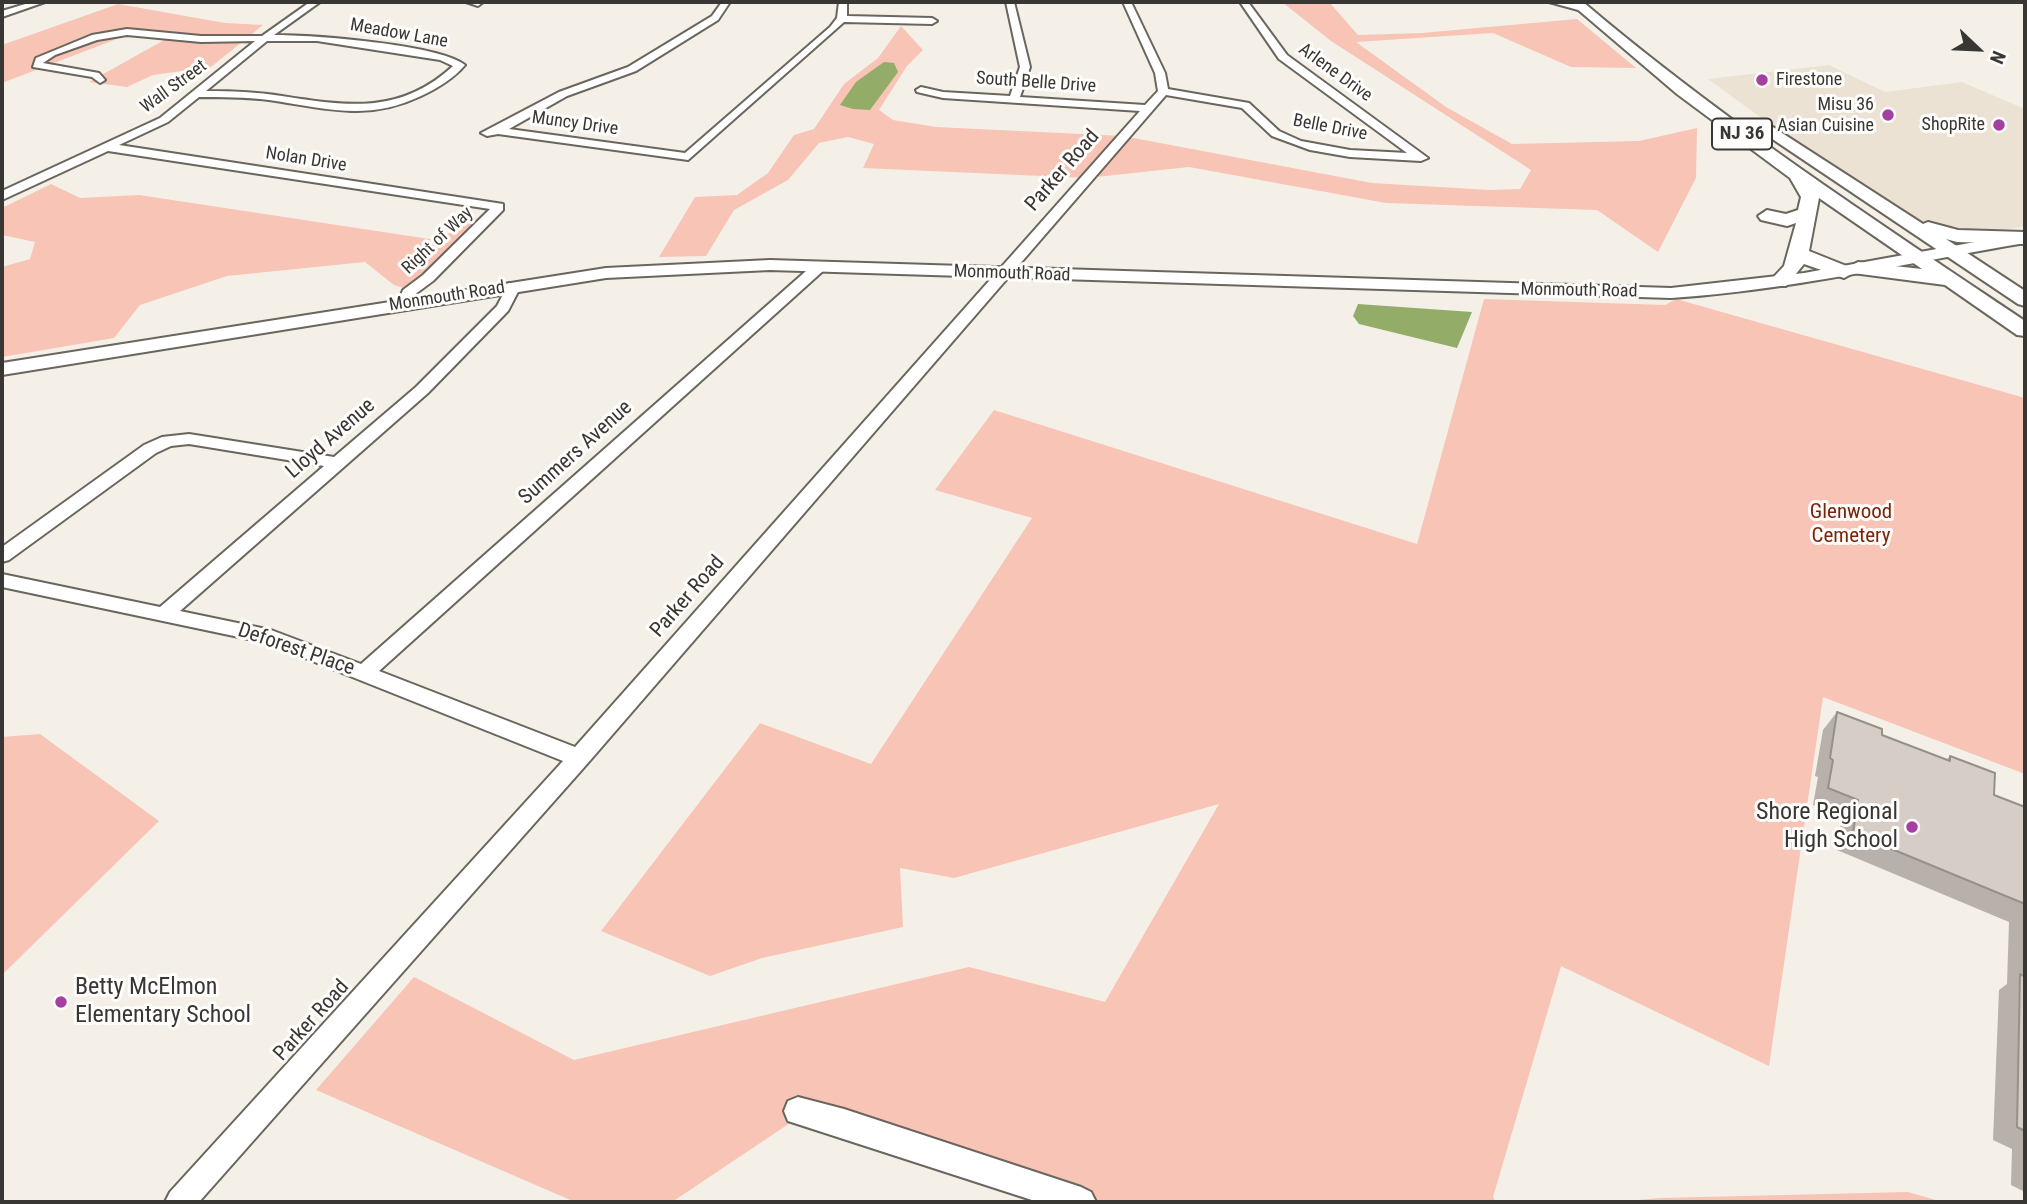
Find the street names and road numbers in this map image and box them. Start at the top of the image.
street label: Meadow Lane [348,15,450,53]
street label: Arlene Drive [1294,39,1376,107]
street label: Wall Street [137,56,211,118]
street label: South Belle Drive [975,68,1097,98]
street label: Muncy Drive [530,107,620,141]
street label: Belle Drive [1291,110,1369,146]
road number: NJ 36 [1712,118,1772,150]
street label: Parker Road [1021,125,1105,217]
street label: Nolan Drive [264,143,348,177]
street label: Right of Way [398,203,478,279]
street label: Monmouth Road [953,261,1071,287]
street label: Monmouth Road [388,277,506,317]
street label: Monmouth Road [1520,279,1638,303]
street label: Lloyd Avenue [281,394,381,484]
street label: Summers Avenue [514,396,638,510]
street label: Parker Road [646,551,730,643]
street label: Deforest Place [234,618,358,682]
street label: Parker Road [269,975,355,1067]

